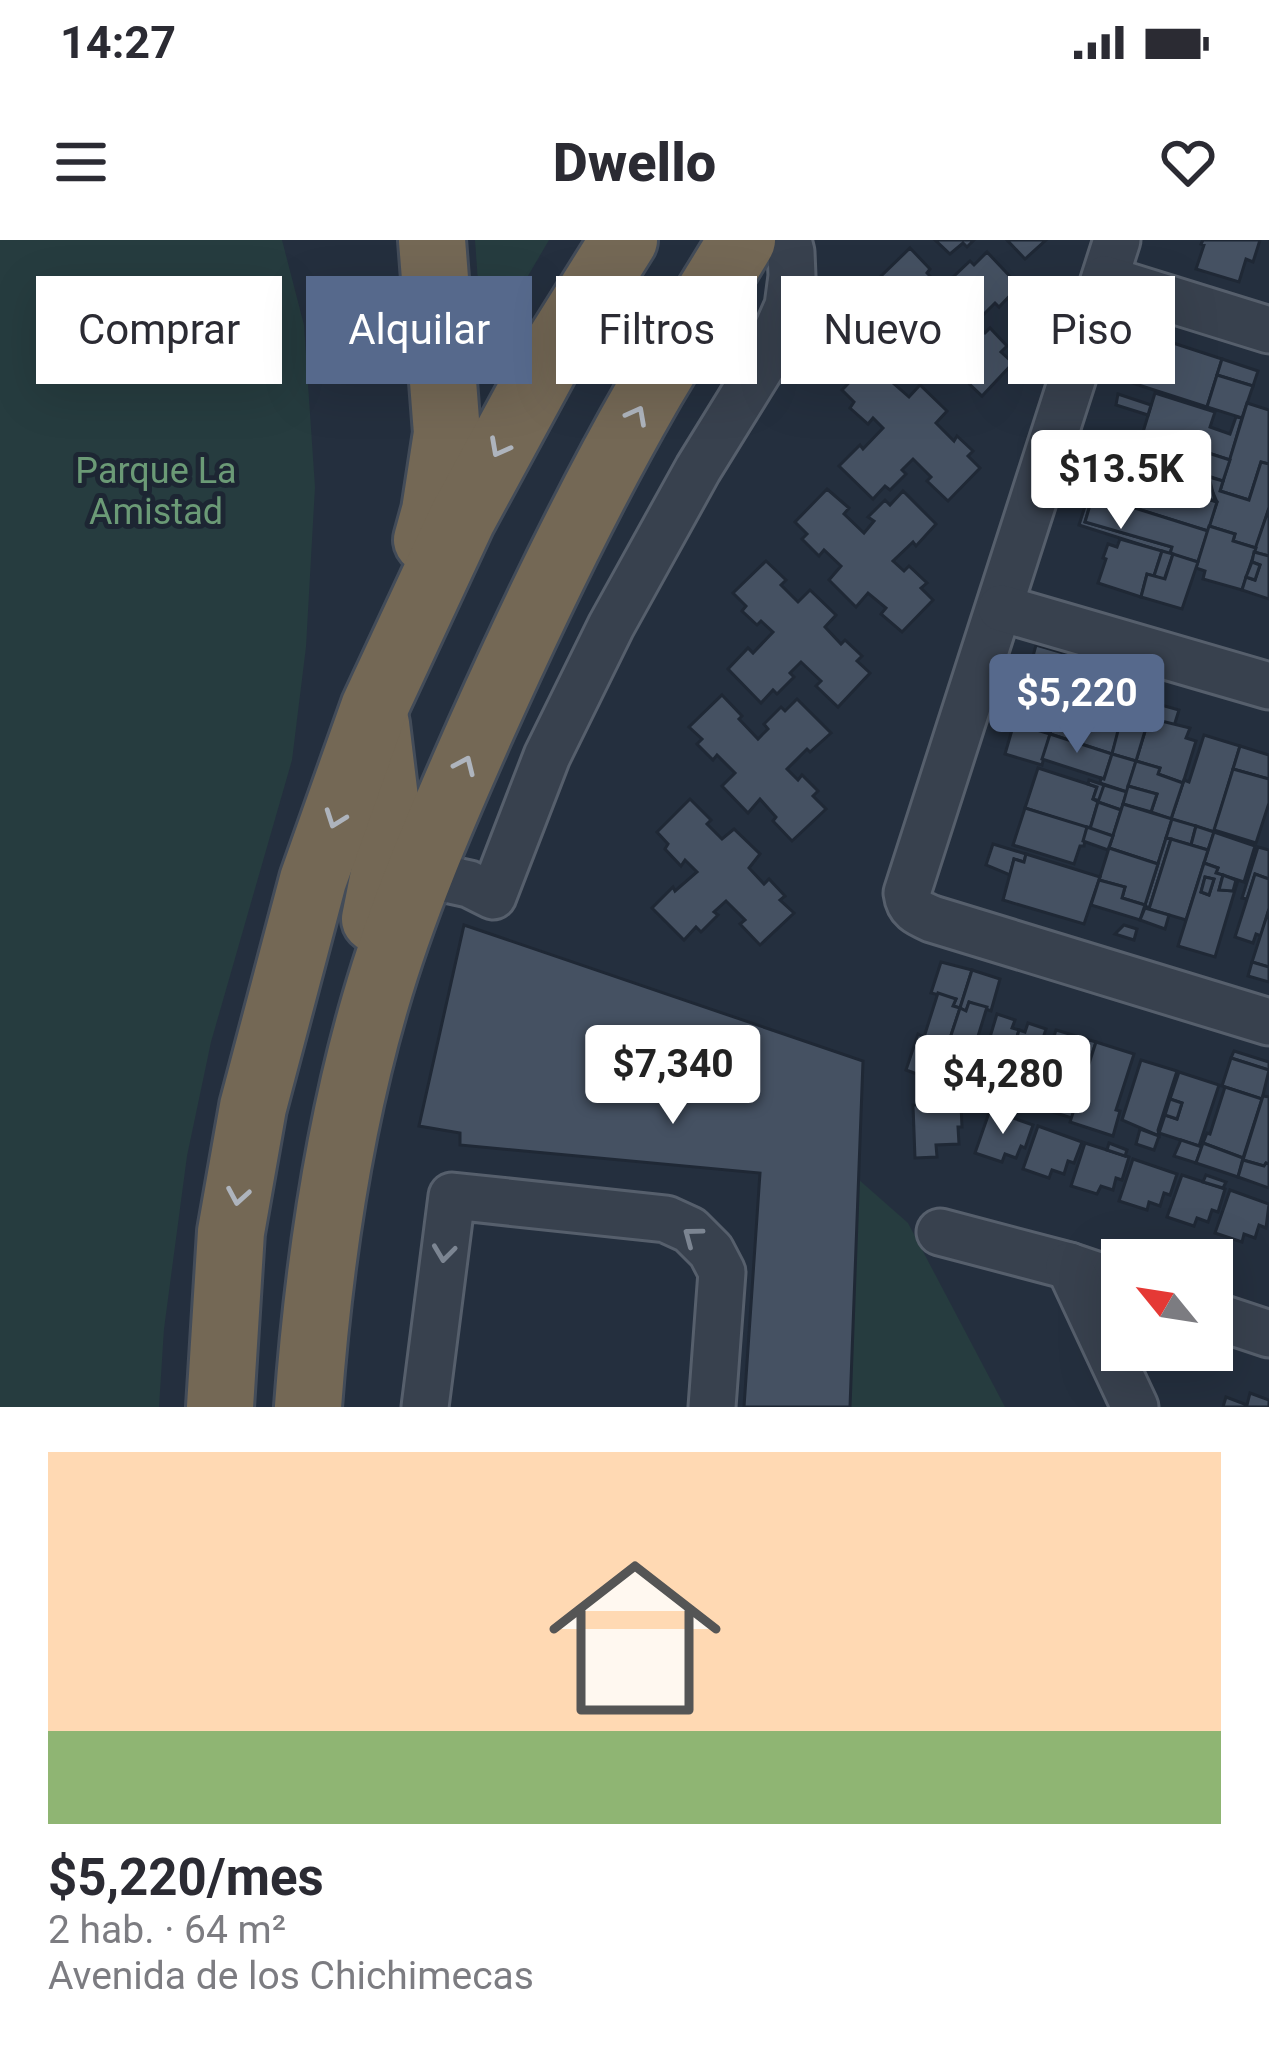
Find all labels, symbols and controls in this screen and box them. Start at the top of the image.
text: 14:27 [60,16,176,69]
icon: menu [48,129,114,195]
icon: heart [1155,129,1221,195]
text: Dwello [553,131,716,194]
chip: Comprar [36,276,282,384]
chip: Alquilar [306,276,532,384]
chip: Filtros [556,276,757,384]
chip: Nuevo [781,276,984,384]
chip: Piso [1008,276,1175,384]
one-way arrow [623,407,646,428]
pin: $13.5K [1023,430,1219,532]
one-way arrow [490,436,513,457]
text: $13.5K [1058,446,1184,492]
park label: Parque La Amistad [75,450,237,533]
pin: $5,220 [979,654,1175,756]
text: $5,220 [1016,670,1138,716]
one-way arrow [450,756,474,777]
one-way arrow [325,807,349,828]
pin: $7,340 [575,1025,771,1127]
pin: $4,280 [905,1035,1101,1137]
text: $7,340 [612,1041,734,1087]
text: $4,280 [942,1051,1064,1097]
one-way arrow [226,1186,251,1206]
one-way arrow [683,1228,705,1250]
north arrow [1101,1239,1233,1371]
map controls [1101,1239,1233,1371]
one-way arrow [432,1243,458,1263]
icon: home [527,1530,743,1746]
text: $5,220/mes [48,1848,324,1907]
text: 2 hab. · 64 m² [48,1907,286,1953]
text: Avenida de los Chichimecas [48,1953,534,1999]

